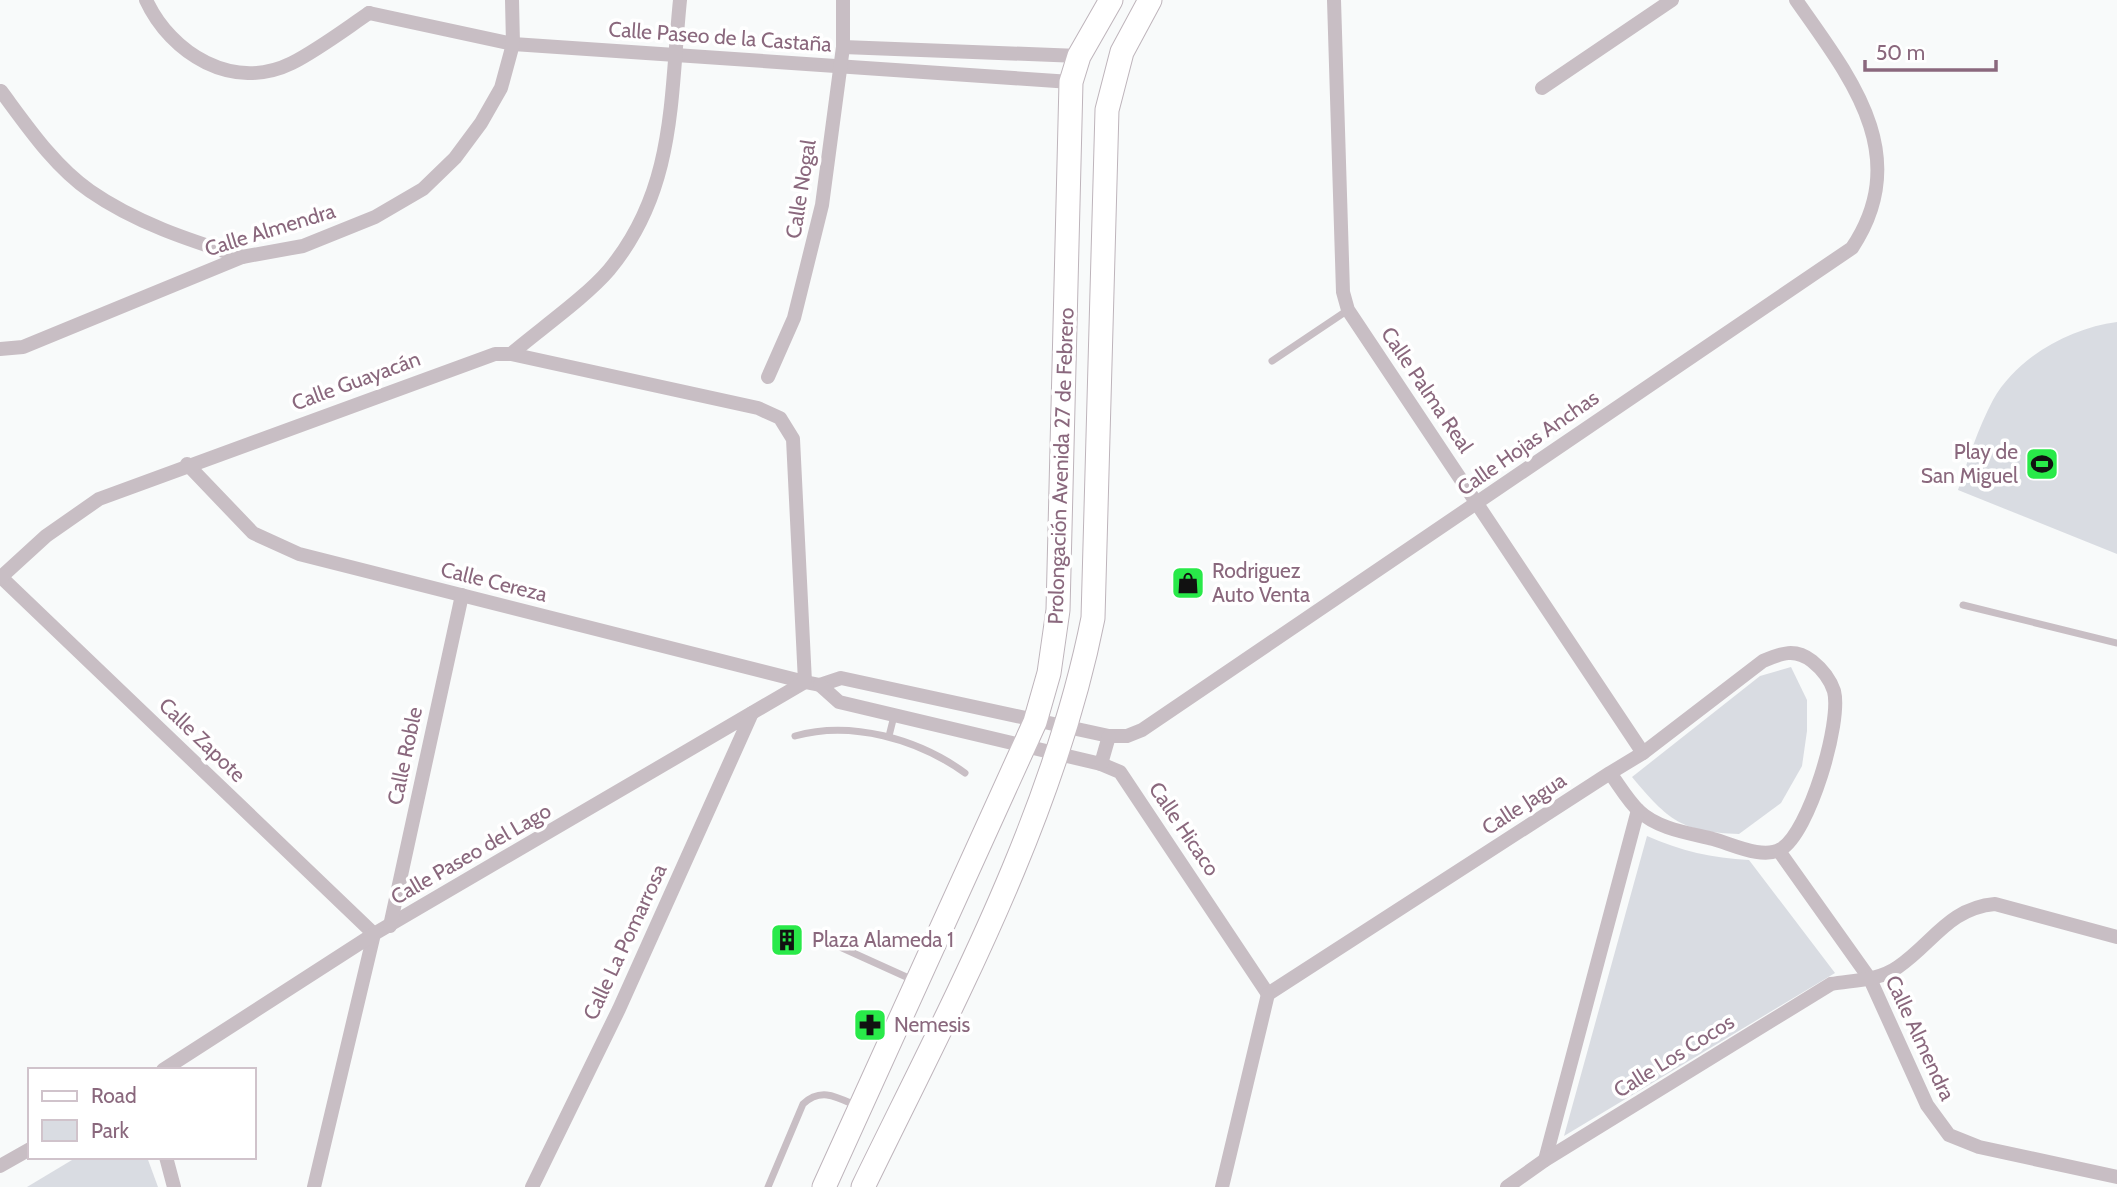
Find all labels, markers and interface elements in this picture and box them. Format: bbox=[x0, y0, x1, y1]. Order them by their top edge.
street label: Calle Paseo de la Castaña bbox=[608, 16, 832, 57]
scale bar bbox=[1865, 28, 1996, 72]
text: 50 m bbox=[1876, 40, 1925, 65]
street label: Calle Nogal bbox=[780, 138, 821, 240]
street label: Calle Almendra bbox=[202, 198, 338, 261]
street label: Prolongación Avenida 27 de Febrero bbox=[1042, 307, 1079, 625]
street label: Calle Palma Real bbox=[1376, 322, 1479, 457]
street label: Calle Guayacán bbox=[288, 346, 423, 415]
street label: Calle Hojas Anchas bbox=[1452, 384, 1604, 501]
place label: Play de San Miguel bbox=[1921, 439, 2018, 488]
sports icon: Play de San Miguel bbox=[2023, 445, 2061, 483]
street label: Calle Cereza bbox=[438, 556, 550, 607]
place label: Rodriguez Auto Venta bbox=[1212, 558, 1310, 607]
shop icon: Rodriguez Auto Venta bbox=[1169, 564, 1207, 602]
street label: Calle Zapote bbox=[154, 692, 251, 787]
street label: Calle Roble bbox=[382, 704, 427, 807]
street label: Calle Jagua bbox=[1477, 767, 1570, 840]
street label: Calle Hicaco bbox=[1144, 777, 1225, 880]
street label: Calle Paseo del Lago bbox=[386, 798, 555, 910]
street label: Calle La Pomarrosa bbox=[578, 860, 672, 1024]
building icon: Plaza Alameda 1 bbox=[768, 921, 806, 959]
place label: Plaza Alameda 1 bbox=[812, 927, 954, 952]
street label: Calle Almendra bbox=[1881, 971, 1960, 1104]
pharmacy icon: Nemesis bbox=[851, 1006, 889, 1044]
street label: Calle Los Cocos bbox=[1609, 1008, 1739, 1103]
place label: Nemesis bbox=[894, 1012, 971, 1037]
legend bbox=[28, 1068, 256, 1159]
text: Road bbox=[91, 1083, 137, 1108]
text: Park bbox=[91, 1118, 129, 1143]

